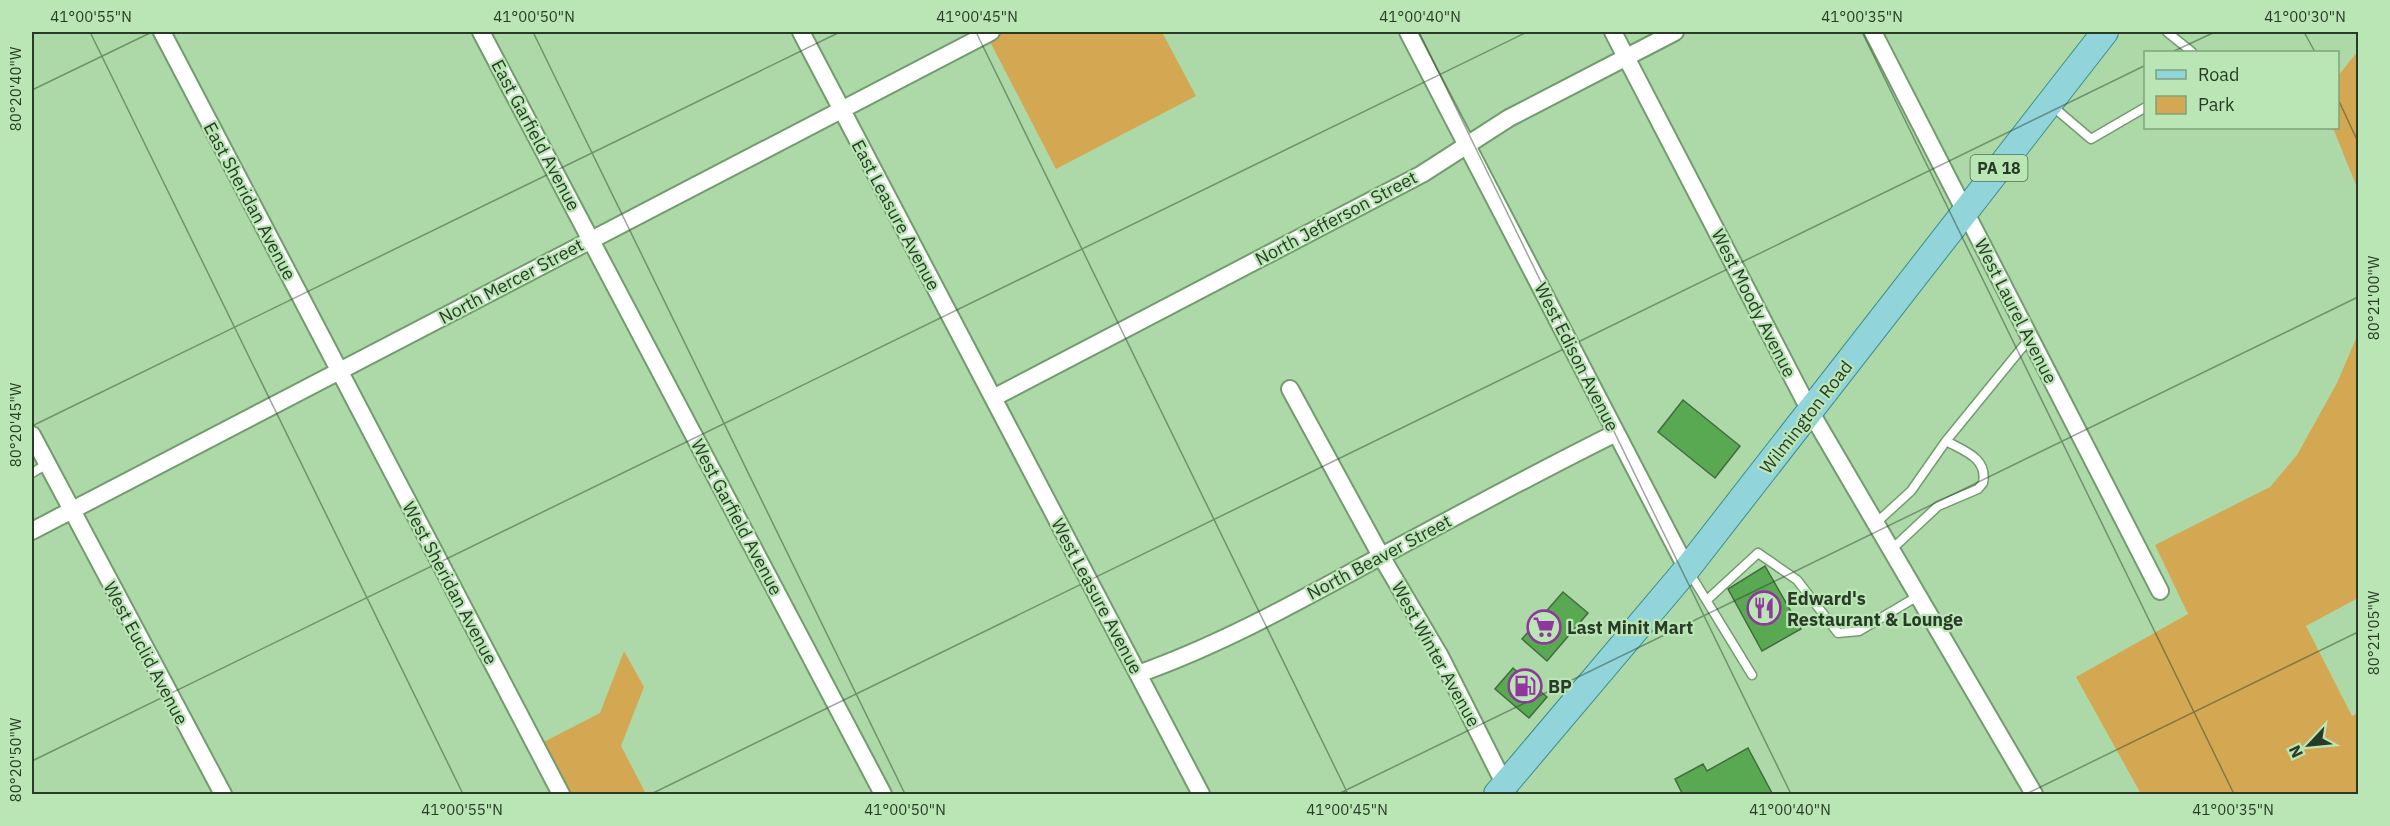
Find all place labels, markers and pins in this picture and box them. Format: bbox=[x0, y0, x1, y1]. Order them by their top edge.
place label: Edward's Restaurant & Lounge bbox=[1787, 587, 1963, 631]
restaurant icon: Edward's Restaurant & Lounge bbox=[1746, 590, 1782, 626]
supermarket icon: Last Minit Mart bbox=[1526, 609, 1562, 645]
place label: Last Minit Mart bbox=[1567, 616, 1693, 639]
fuel station icon: BP bbox=[1507, 668, 1543, 704]
place label: BP bbox=[1548, 675, 1572, 698]

